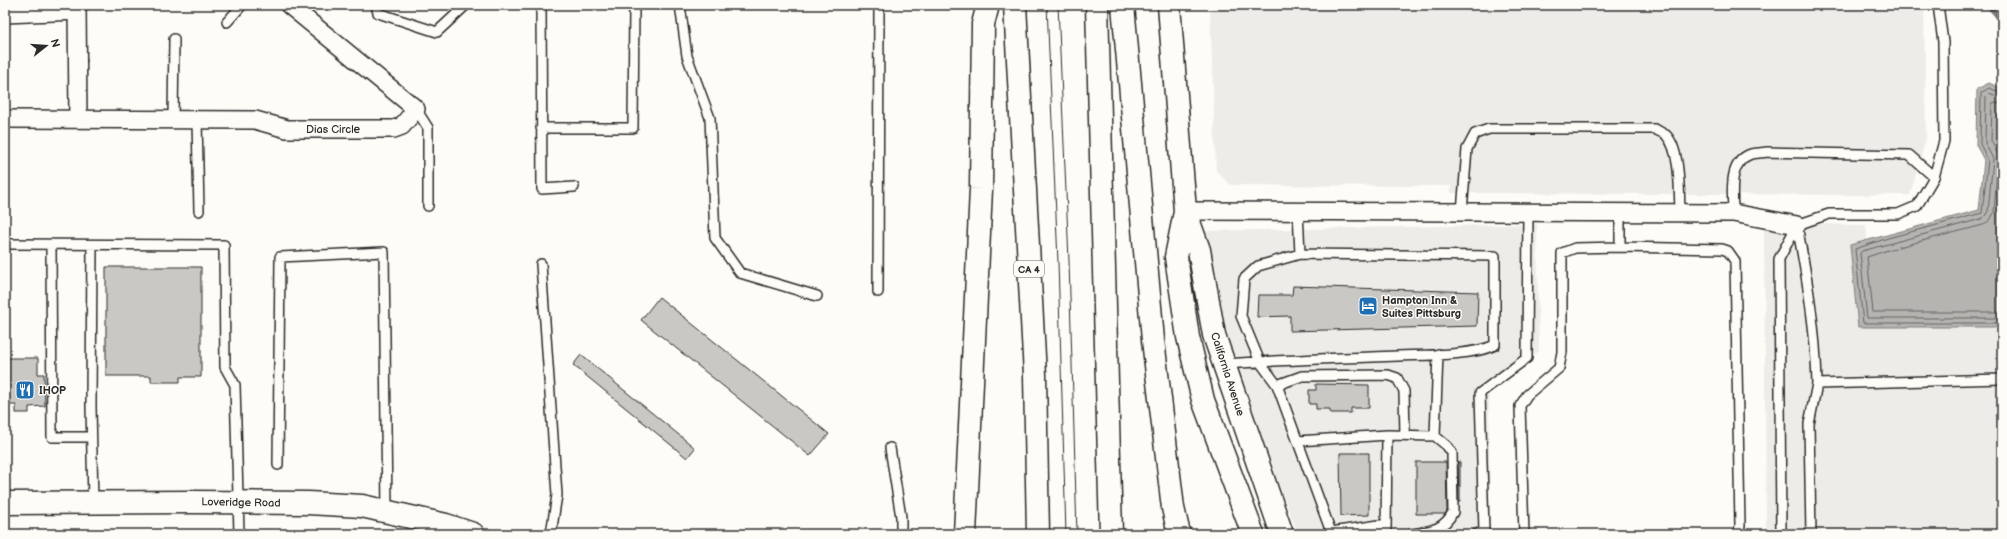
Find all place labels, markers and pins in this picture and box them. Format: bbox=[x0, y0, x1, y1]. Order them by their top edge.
place label: Hampton Inn & Suites Pittsburg bbox=[1382, 294, 1461, 320]
hotel icon: Hampton Inn & Suites Pittsburg bbox=[1357, 295, 1379, 317]
restaurant icon: IHOP bbox=[14, 379, 36, 401]
place label: IHOP bbox=[39, 384, 66, 397]

